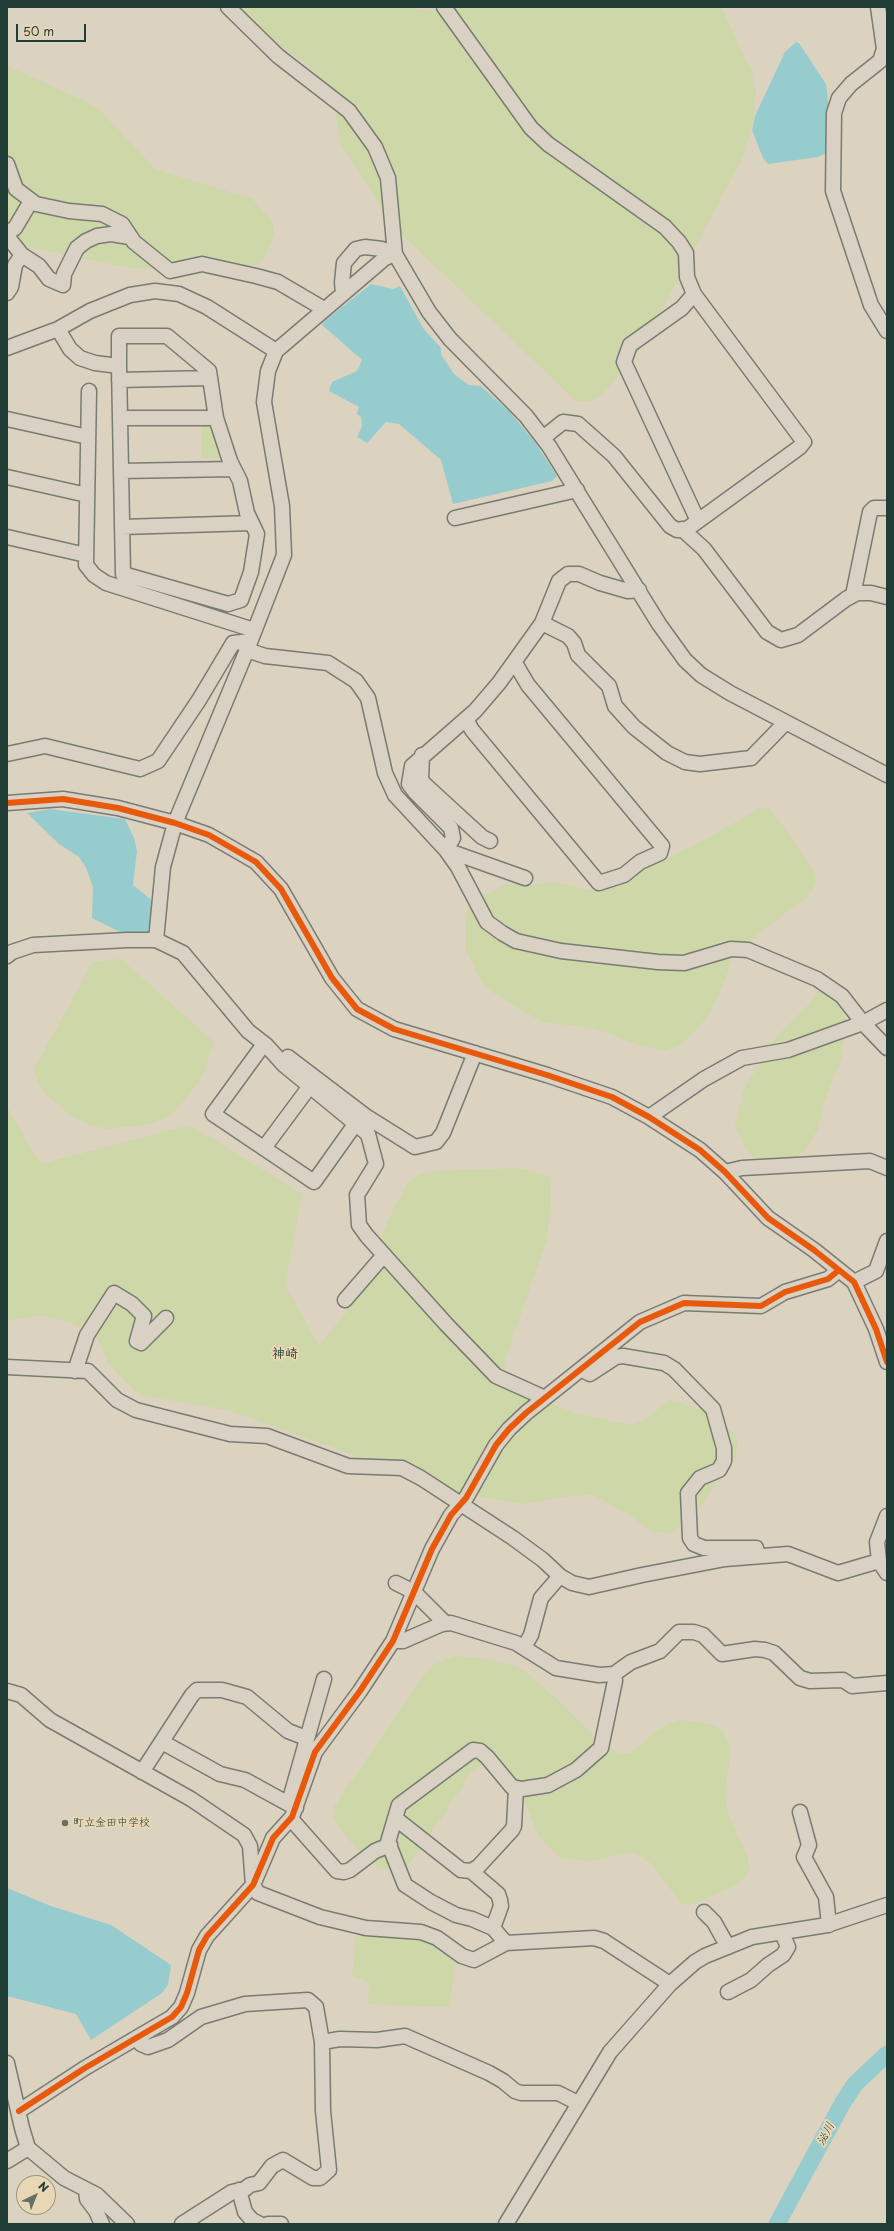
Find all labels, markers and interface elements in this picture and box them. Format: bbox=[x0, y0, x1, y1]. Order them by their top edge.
scale bar bbox=[18, 16, 88, 42]
text: 50 m bbox=[23, 22, 54, 40]
district label: 神崎 bbox=[272, 1346, 298, 1362]
place label: 町立金田中学校 bbox=[73, 1816, 150, 1830]
marker: 町立金田中学校 bbox=[60, 1818, 70, 1828]
water label: 泌川 bbox=[814, 2120, 838, 2148]
north arrow bbox=[16, 2175, 56, 2215]
text: N bbox=[35, 2177, 53, 2196]

